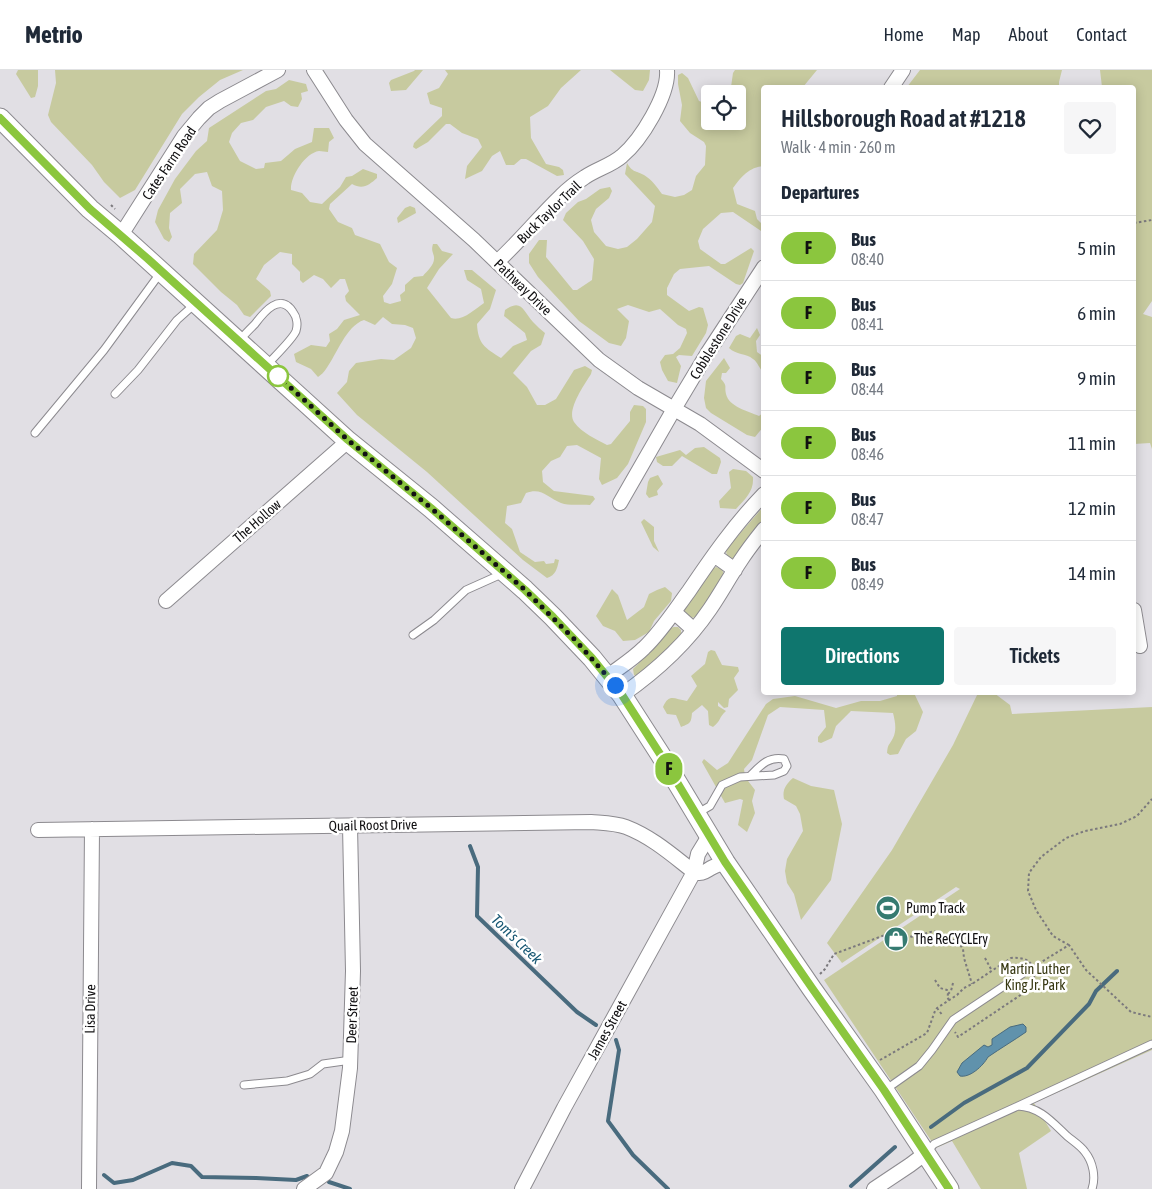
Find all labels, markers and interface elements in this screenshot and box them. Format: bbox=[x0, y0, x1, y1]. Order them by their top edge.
text: Metrio bbox=[25, 21, 83, 48]
text: Home bbox=[884, 24, 924, 45]
text: Map bbox=[952, 24, 981, 45]
text: About bbox=[1009, 24, 1048, 45]
text: Contact bbox=[1076, 24, 1127, 45]
map controls bbox=[701, 85, 746, 130]
button: locate bbox=[701, 85, 746, 130]
button: heart bbox=[1064, 102, 1116, 154]
text: Hillsborough Road at #1218 bbox=[781, 105, 1026, 132]
street label: Cates Farm Road bbox=[139, 123, 199, 203]
text: Walk · 4 min · 260 m bbox=[781, 138, 895, 156]
street label: Buck Taylor Trail bbox=[514, 177, 585, 247]
text: Departures bbox=[781, 181, 859, 203]
text: Bus bbox=[851, 228, 876, 250]
text: F bbox=[805, 237, 812, 258]
text: 5 min bbox=[1077, 237, 1116, 259]
text: 08:40 bbox=[851, 250, 884, 268]
street label: Pathway Drive bbox=[491, 256, 555, 318]
text: Bus bbox=[851, 293, 876, 315]
street label: Cobblestone Drive bbox=[686, 294, 750, 382]
text: F bbox=[805, 302, 812, 323]
text: 6 min bbox=[1077, 302, 1116, 324]
text: 08:41 bbox=[851, 315, 884, 333]
text: Bus bbox=[851, 358, 876, 380]
unlabelled marker bbox=[267, 365, 289, 387]
text: F bbox=[805, 367, 812, 388]
text: 9 min bbox=[1077, 367, 1116, 389]
text: 08:44 bbox=[851, 380, 884, 398]
text: Bus bbox=[851, 423, 876, 445]
text: F bbox=[805, 432, 812, 453]
text: 11 min bbox=[1068, 432, 1116, 454]
text: 08:46 bbox=[851, 445, 884, 463]
text: Bus bbox=[851, 488, 876, 510]
street label: The Hollow bbox=[230, 496, 285, 546]
text: F bbox=[805, 497, 812, 518]
text: 12 min bbox=[1068, 497, 1116, 519]
text: 08:47 bbox=[851, 510, 884, 528]
text: Bus bbox=[851, 553, 876, 575]
text: F bbox=[805, 562, 812, 583]
text: 14 min bbox=[1068, 562, 1116, 584]
text: 08:49 bbox=[851, 575, 884, 593]
button: Directions bbox=[781, 627, 944, 685]
button: Tickets bbox=[954, 627, 1116, 685]
your location bbox=[603, 673, 628, 698]
line badge: F bbox=[653, 753, 685, 785]
text: F bbox=[665, 758, 673, 779]
street label: Quail Roost Drive bbox=[329, 816, 417, 834]
sports icon: Pump Track bbox=[875, 895, 901, 921]
place label: Pump Track bbox=[906, 900, 965, 916]
water label: Tom's Creek bbox=[488, 911, 546, 968]
shop icon: The ReCYCLEry bbox=[883, 926, 909, 952]
place label: The ReCYCLEry bbox=[914, 931, 988, 947]
park label: Martin Luther King Jr. Park bbox=[1000, 961, 1071, 993]
street label: Lisa Drive bbox=[82, 984, 98, 1034]
street label: Deer Street bbox=[343, 986, 361, 1044]
street label: James Street bbox=[584, 998, 630, 1062]

